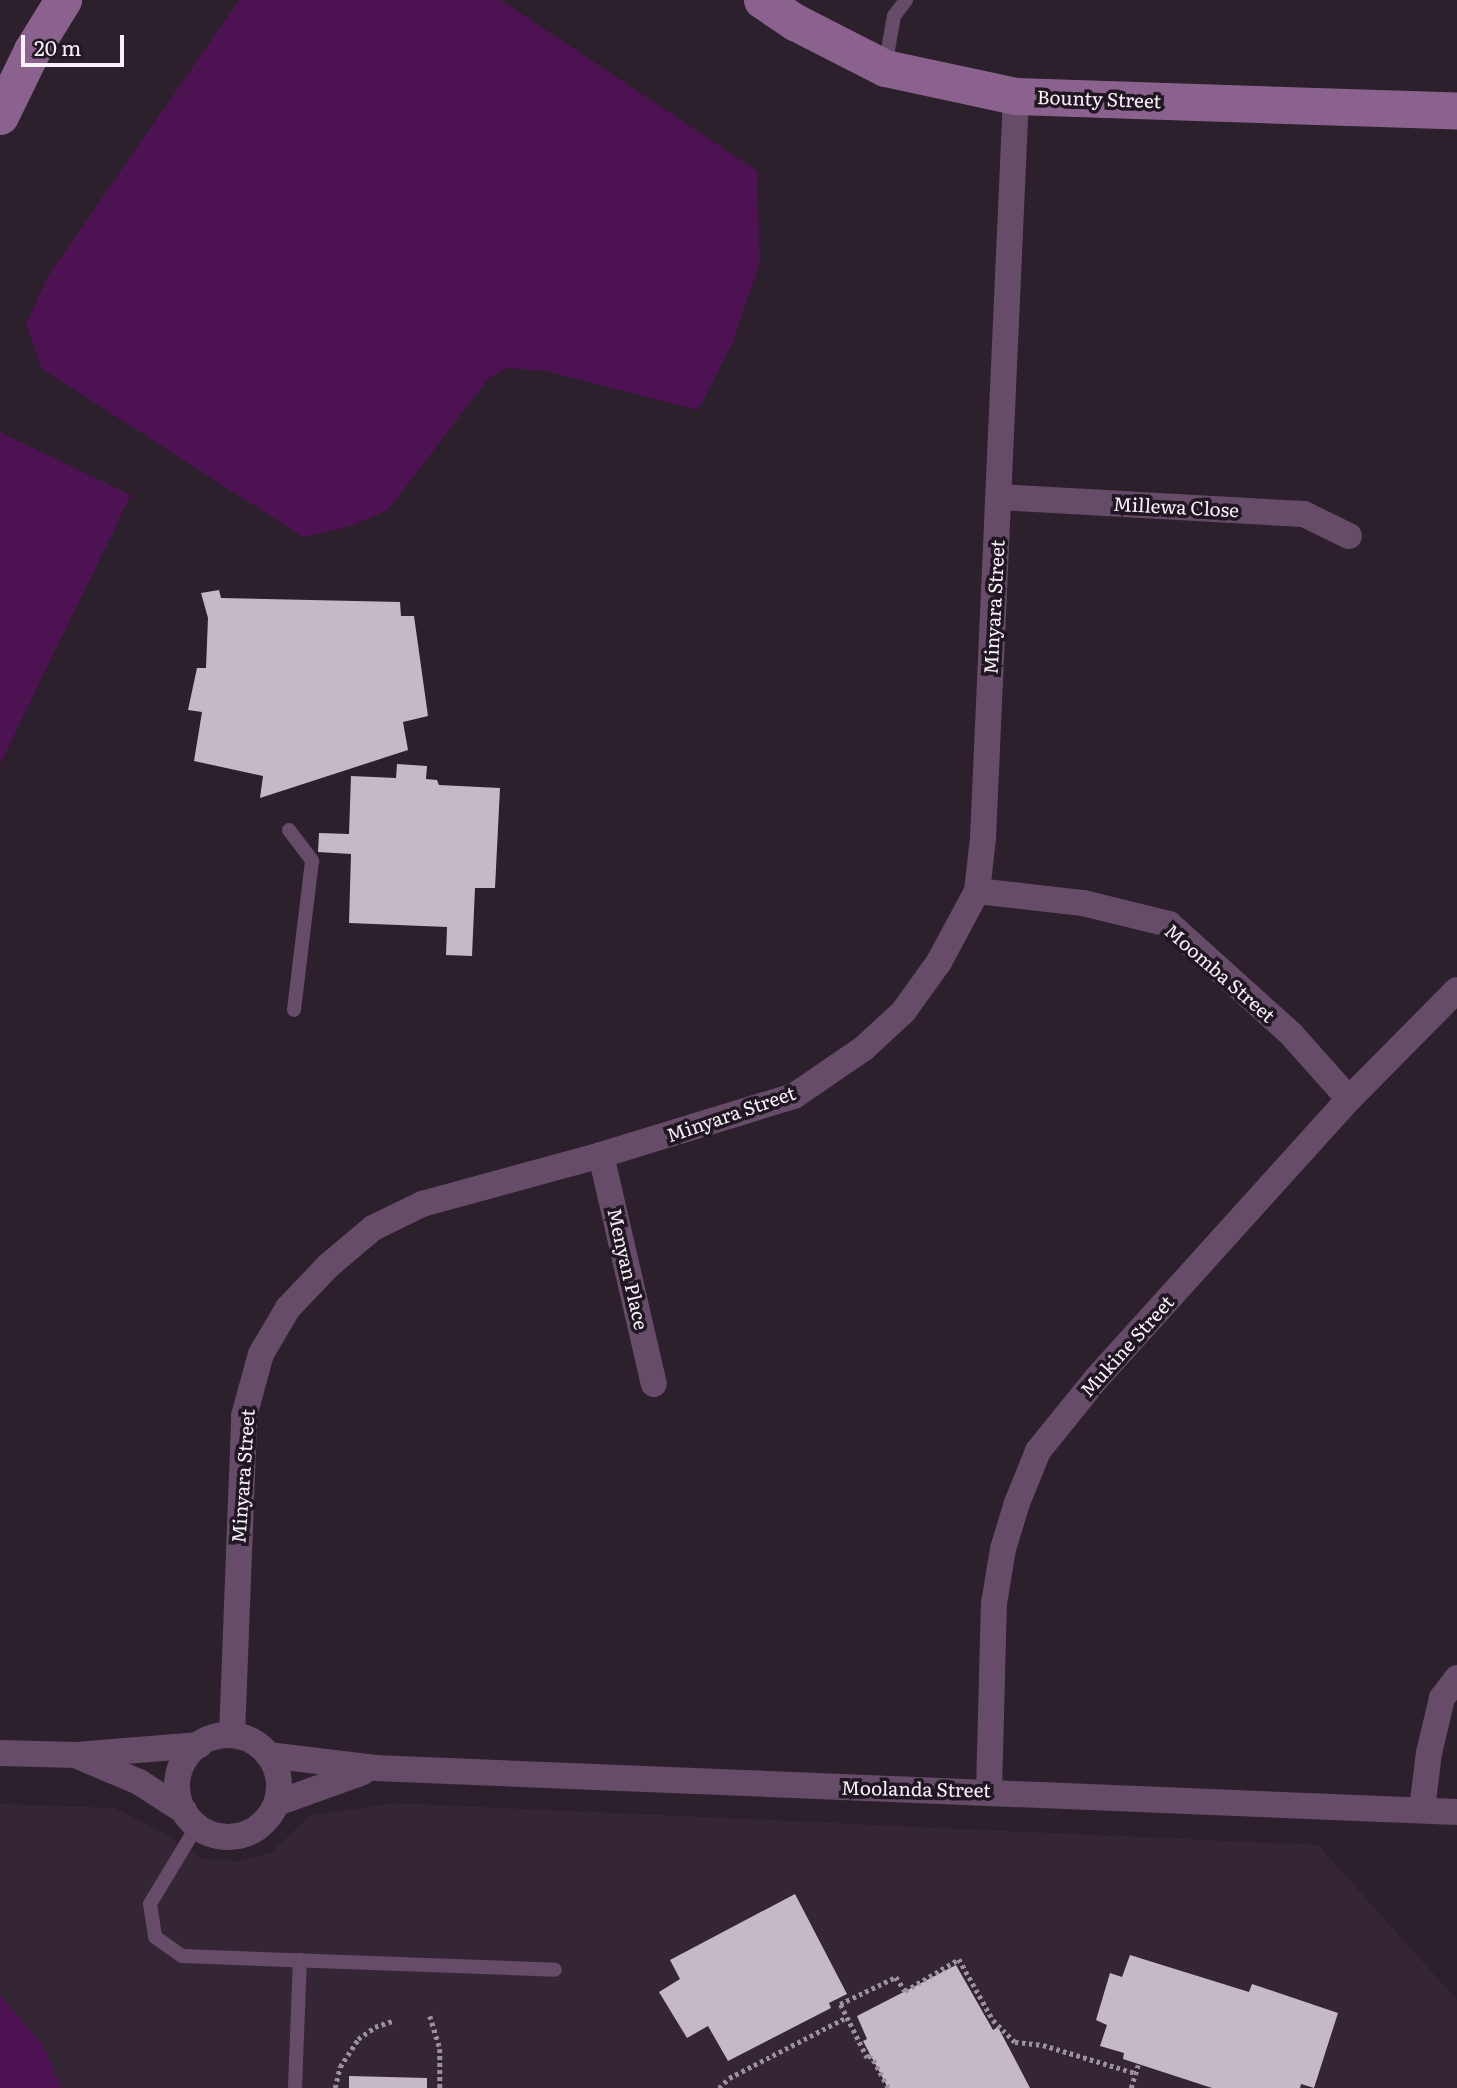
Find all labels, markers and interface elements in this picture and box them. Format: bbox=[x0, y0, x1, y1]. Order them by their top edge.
scale bar bbox=[24, 21, 128, 65]
text: 20 m bbox=[34, 31, 81, 62]
street label: Bounty Street bbox=[1036, 85, 1162, 113]
street label: Millewa Close bbox=[1112, 492, 1240, 522]
street label: Minyara Street bbox=[979, 539, 1009, 675]
street label: Moomba Street bbox=[1160, 919, 1280, 1027]
street label: Minyara Street bbox=[664, 1081, 798, 1147]
street label: Menyan Place bbox=[603, 1206, 653, 1332]
street label: Mukine Street bbox=[1076, 1291, 1178, 1401]
street label: Minyara Street bbox=[227, 1408, 259, 1544]
street label: Moolanda Street bbox=[841, 1776, 991, 1802]

